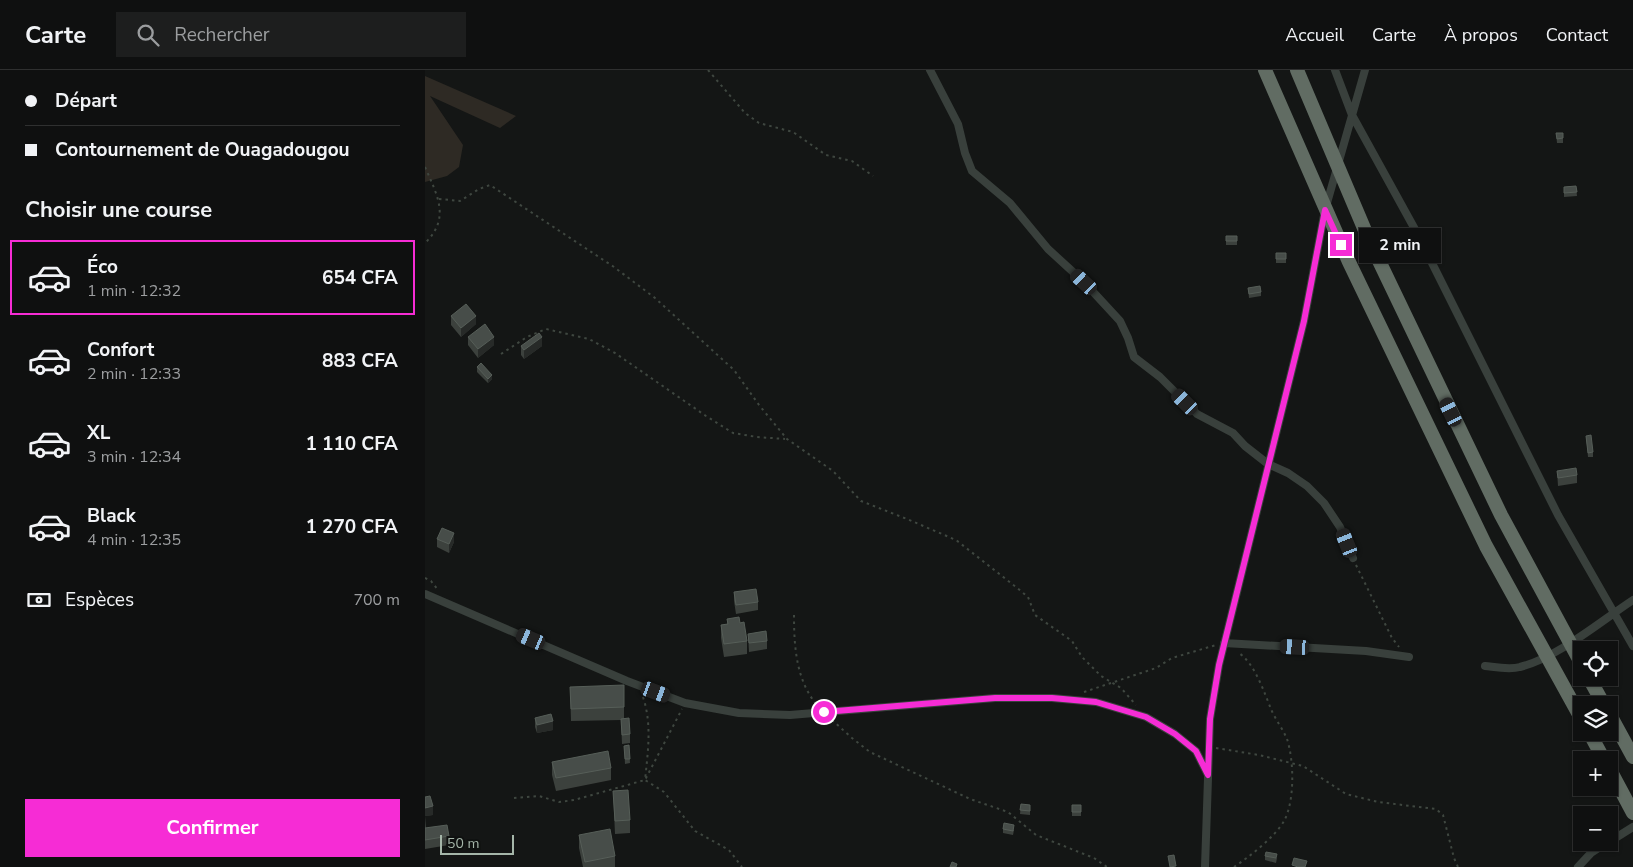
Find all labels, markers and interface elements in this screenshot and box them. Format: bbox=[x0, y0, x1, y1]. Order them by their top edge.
search box bbox=[116, 12, 466, 57]
text: Carte bbox=[25, 19, 86, 51]
icon: search bbox=[134, 21, 162, 49]
text: Rechercher bbox=[174, 22, 270, 48]
text: Accueil bbox=[1285, 23, 1344, 47]
text: Carte bbox=[1372, 23, 1416, 47]
text: À propos bbox=[1444, 23, 1518, 47]
text: Contact bbox=[1546, 23, 1608, 47]
text: Départ bbox=[55, 88, 117, 114]
text: Contournement de Ouagadougou bbox=[55, 137, 350, 163]
text: Choisir une course bbox=[25, 195, 212, 225]
callout: 2 min bbox=[1359, 228, 1441, 262]
route end bbox=[1330, 234, 1352, 256]
text: 2 min bbox=[1379, 234, 1421, 256]
text: Éco bbox=[87, 254, 118, 280]
icon: car bbox=[27, 255, 72, 300]
text: 654 CFA bbox=[322, 265, 398, 291]
car bbox=[1067, 266, 1100, 298]
text: 1 min · 12:32 bbox=[87, 280, 181, 302]
text: Confort bbox=[87, 337, 154, 363]
icon: car bbox=[27, 338, 72, 383]
text: 883 CFA bbox=[322, 348, 398, 374]
text: 2 min · 12:33 bbox=[87, 363, 181, 385]
car bbox=[1169, 386, 1200, 418]
car bbox=[1437, 395, 1464, 429]
text: XL bbox=[87, 420, 110, 446]
icon: car bbox=[27, 421, 72, 466]
text: 1 110 CFA bbox=[305, 431, 398, 457]
text: 3 min · 12:34 bbox=[87, 446, 181, 468]
text: Black bbox=[87, 503, 136, 529]
icon: car bbox=[27, 504, 72, 549]
text: 1 270 CFA bbox=[305, 514, 398, 540]
car bbox=[1334, 526, 1359, 560]
text: 4 min · 12:35 bbox=[87, 529, 181, 551]
icon: cash bbox=[25, 586, 53, 614]
text: Espèces bbox=[65, 587, 134, 613]
text: 700 m bbox=[353, 589, 400, 611]
car bbox=[514, 626, 547, 652]
car bbox=[1279, 639, 1310, 655]
map controls bbox=[1573, 641, 1618, 851]
button: locate bbox=[1573, 641, 1618, 686]
car bbox=[639, 680, 672, 704]
button: layers bbox=[1573, 696, 1618, 741]
route start bbox=[813, 701, 835, 723]
button: + bbox=[1573, 751, 1618, 796]
button: Confirmer bbox=[25, 799, 400, 857]
button: − bbox=[1573, 806, 1618, 851]
scale bar bbox=[440, 832, 514, 855]
text: 50 m bbox=[447, 834, 479, 853]

